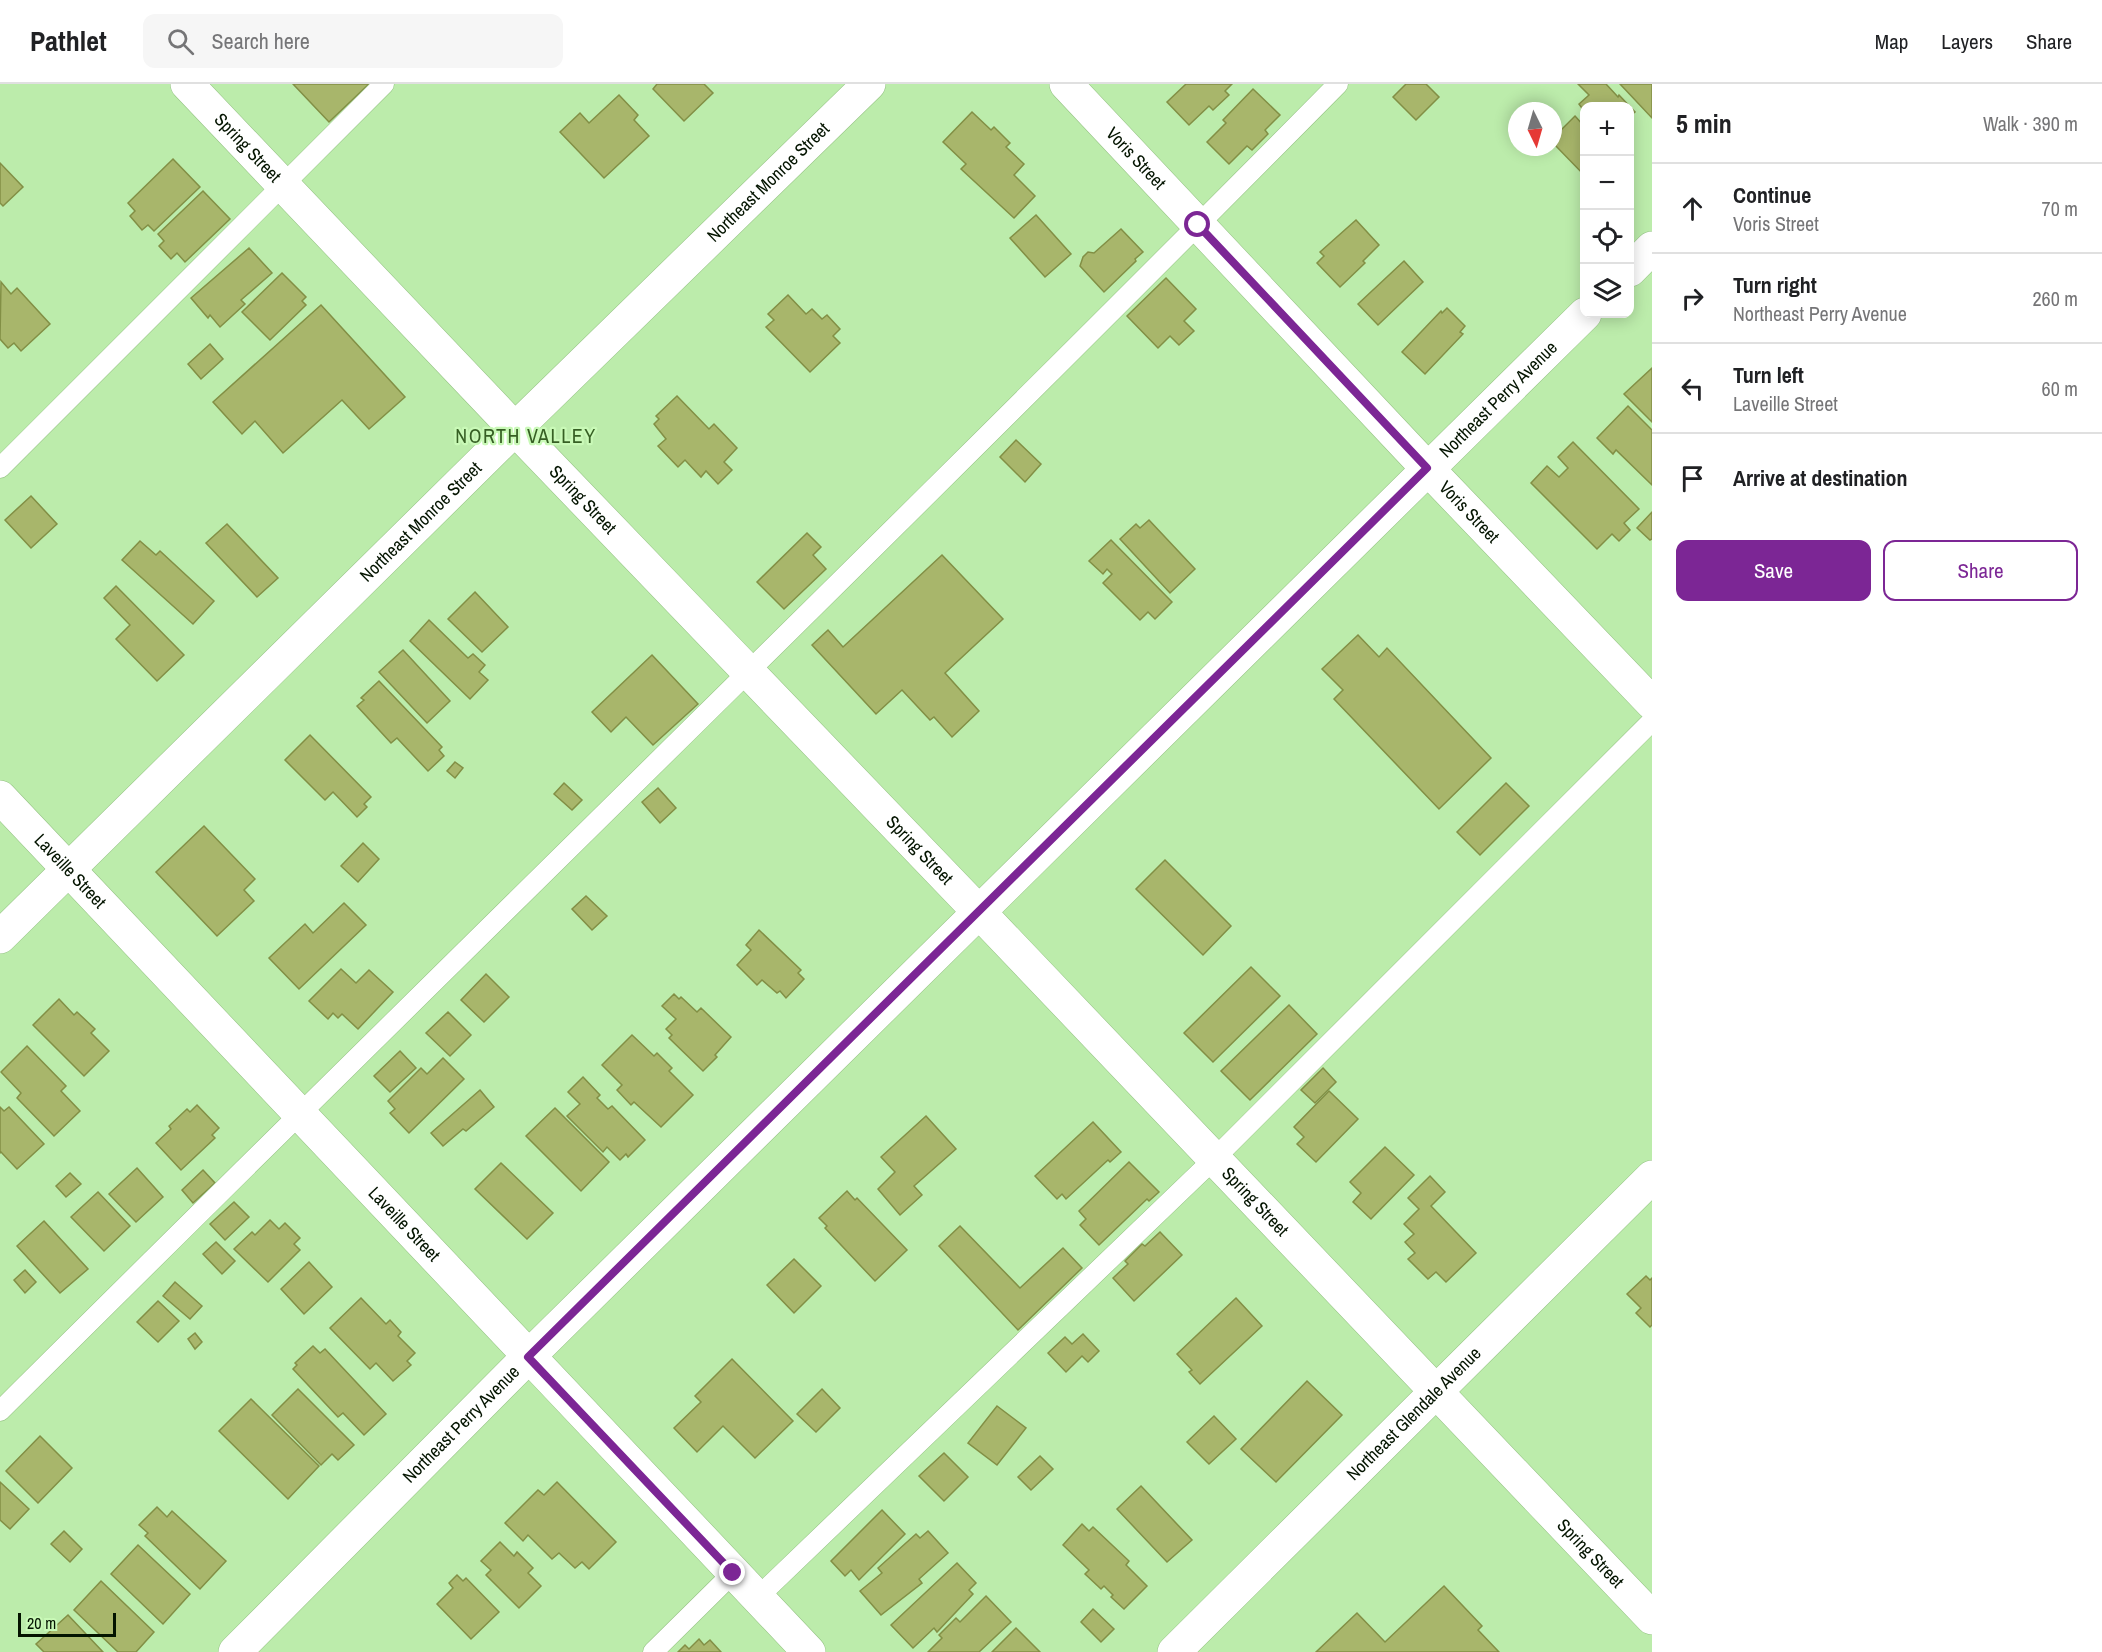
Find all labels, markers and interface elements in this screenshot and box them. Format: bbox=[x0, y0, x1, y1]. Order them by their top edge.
search box bbox=[143, 14, 563, 68]
text: Pathlet bbox=[30, 22, 107, 60]
icon: search bbox=[164, 25, 197, 58]
text: Search here bbox=[212, 26, 310, 56]
text: Map bbox=[1875, 27, 1908, 56]
text: Layers bbox=[1941, 27, 1993, 56]
text: Share bbox=[2026, 27, 2072, 56]
north arrow bbox=[1508, 102, 1562, 156]
map controls bbox=[1580, 102, 1634, 318]
button: + bbox=[1580, 102, 1634, 156]
text: 5 min bbox=[1676, 106, 1732, 141]
street label: Spring Street bbox=[209, 107, 287, 188]
text: Walk · 390 m bbox=[1983, 110, 2078, 137]
street label: Northeast Monroe Street bbox=[701, 116, 835, 247]
street label: Voris Street bbox=[1101, 121, 1172, 195]
button: − bbox=[1580, 156, 1634, 210]
text: Continue bbox=[1733, 180, 1811, 210]
icon: ahead bbox=[1676, 192, 1709, 225]
text: 70 m bbox=[2042, 195, 2078, 222]
button: locate bbox=[1580, 210, 1634, 264]
text: Voris Street bbox=[1733, 210, 1819, 237]
route start bbox=[1184, 211, 1210, 237]
button: layers bbox=[1580, 264, 1634, 318]
text: Turn right bbox=[1733, 270, 1817, 300]
icon: right bbox=[1676, 282, 1709, 315]
text: 260 m bbox=[2032, 285, 2078, 312]
text: Northeast Perry Avenue bbox=[1733, 300, 1907, 327]
street label: Northeast Perry Avenue bbox=[1433, 335, 1563, 463]
text: Turn left bbox=[1733, 360, 1804, 390]
icon: left bbox=[1676, 372, 1709, 405]
text: 60 m bbox=[2042, 375, 2078, 402]
text: Laveille Street bbox=[1733, 390, 1838, 417]
district label: NORTH VALLEY bbox=[455, 422, 597, 449]
street label: Northeast Monroe Street bbox=[354, 456, 487, 587]
street label: Spring Street bbox=[544, 459, 622, 539]
icon: arrive bbox=[1676, 462, 1709, 495]
text: Arrive at destination bbox=[1733, 463, 1907, 493]
street label: Voris Street bbox=[1434, 475, 1505, 548]
button: Save bbox=[1676, 540, 1871, 601]
button: Share bbox=[1883, 540, 2078, 601]
street label: Spring Street bbox=[881, 810, 959, 890]
street label: Laveille Street bbox=[29, 828, 112, 914]
street label: Spring Street bbox=[1216, 1161, 1295, 1241]
street label: Laveille Street bbox=[363, 1181, 446, 1267]
street label: Northeast Glendale Avenue bbox=[1341, 1341, 1486, 1486]
street label: Northeast Perry Avenue bbox=[397, 1360, 525, 1488]
street label: Spring Street bbox=[1552, 1513, 1630, 1593]
route end bbox=[719, 1559, 745, 1585]
scale bar bbox=[18, 1610, 116, 1638]
text: 20 m bbox=[27, 1612, 56, 1634]

